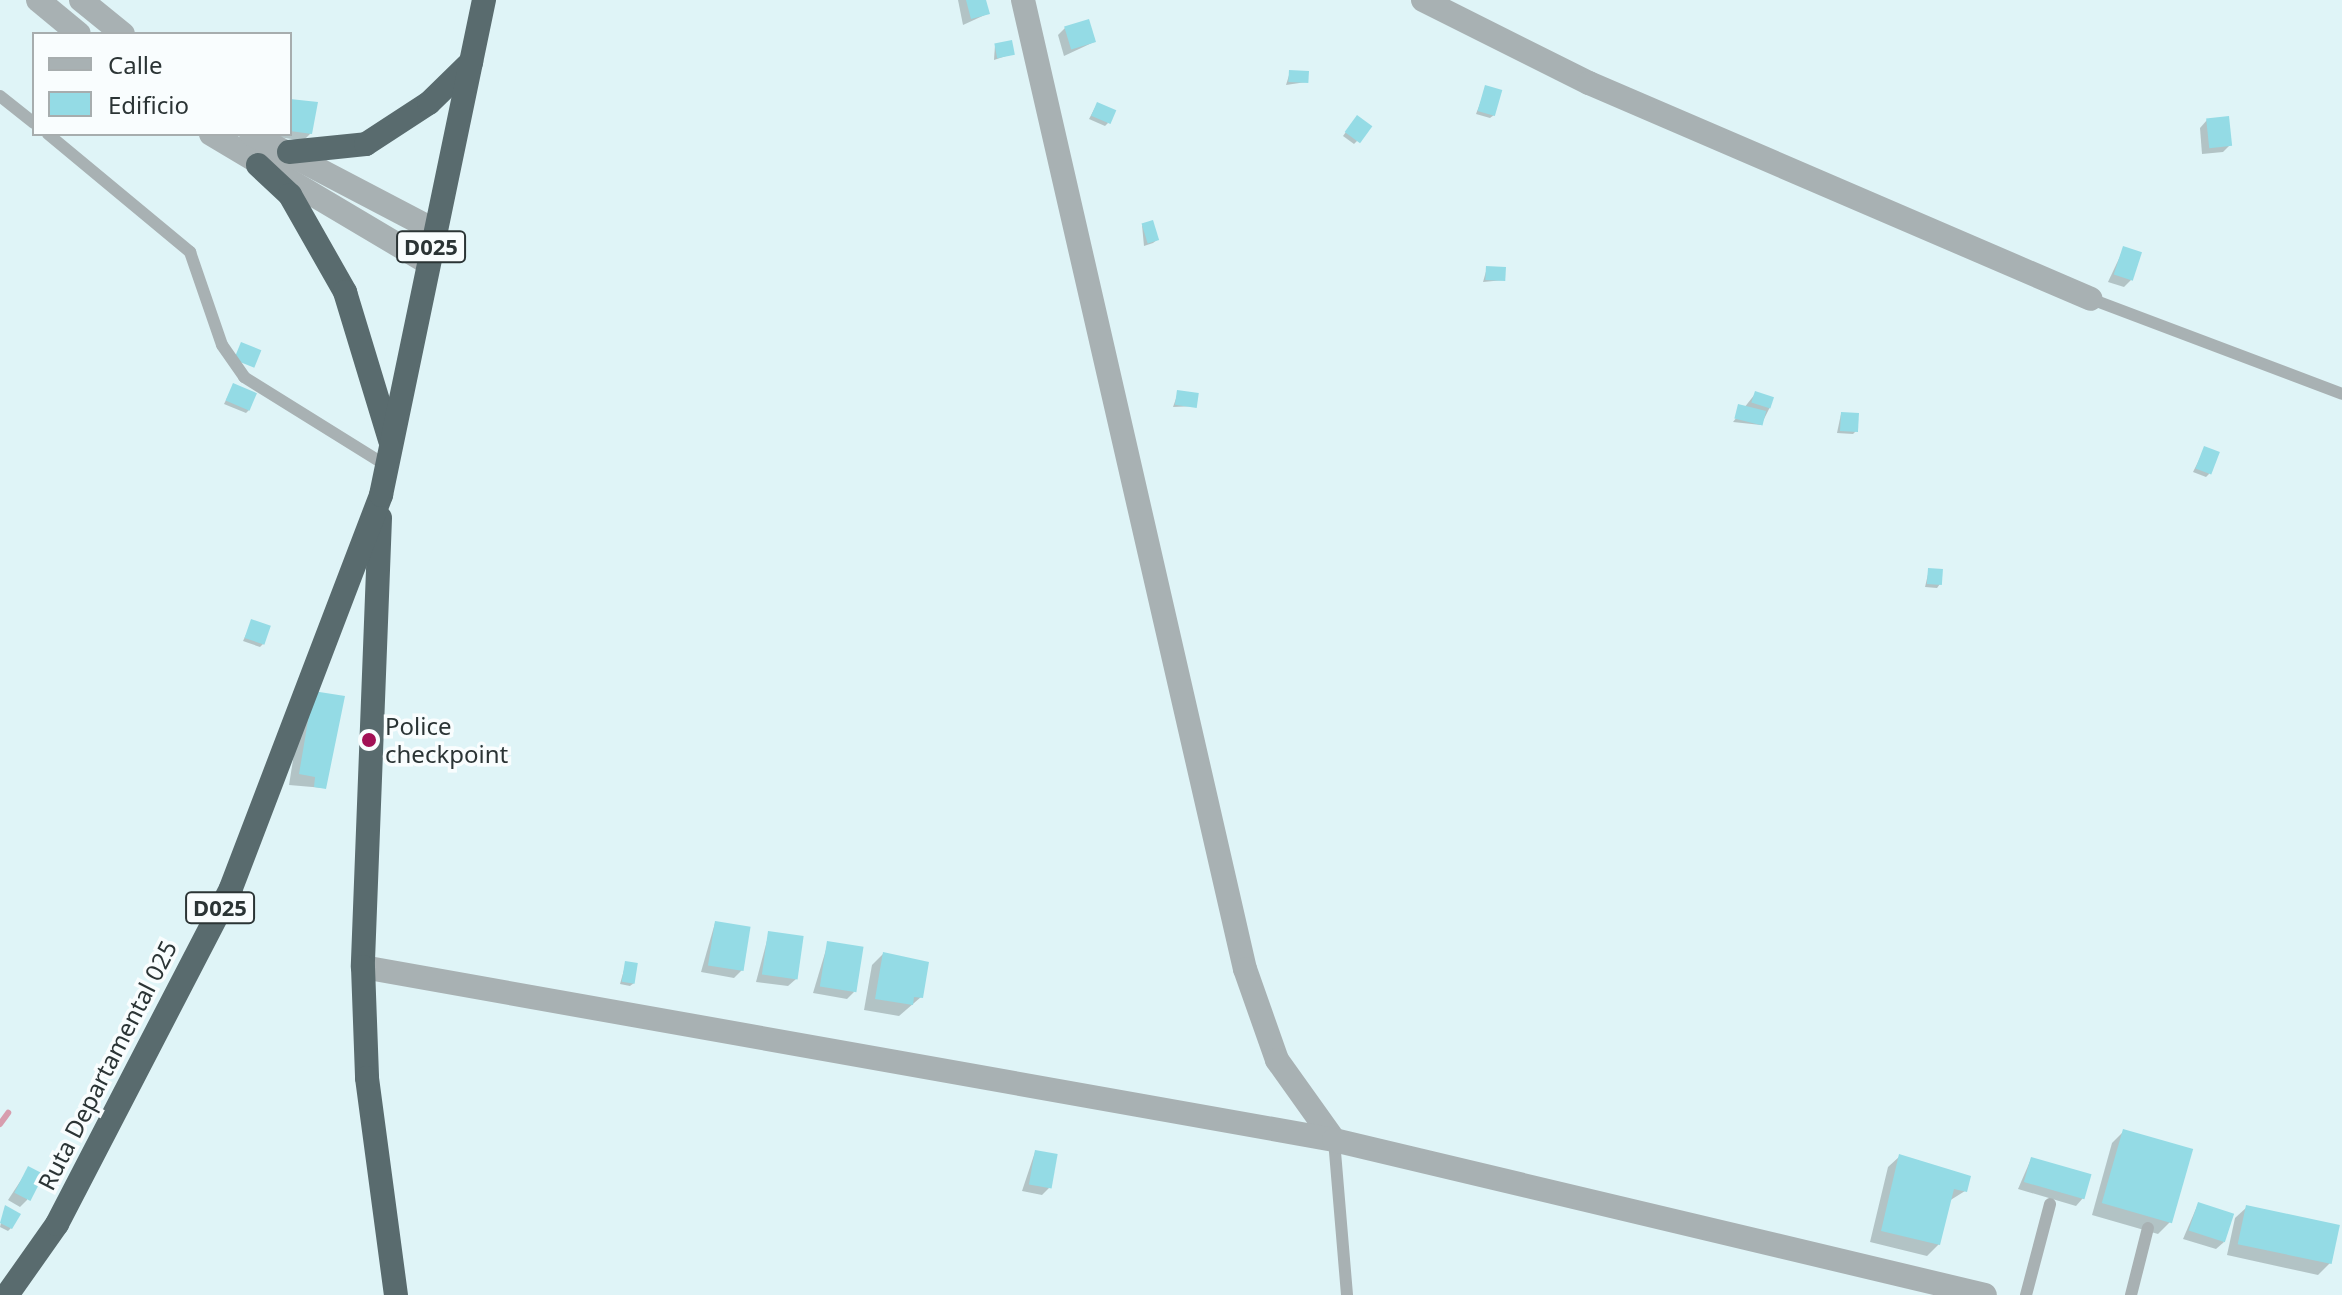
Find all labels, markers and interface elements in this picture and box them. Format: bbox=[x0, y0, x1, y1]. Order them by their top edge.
legend bbox=[32, 32, 292, 136]
text: Calle bbox=[108, 48, 163, 81]
text: Edificio bbox=[108, 88, 189, 121]
road number: D025 bbox=[395, 229, 467, 265]
place label: Police checkpoint bbox=[385, 712, 508, 768]
marker: Police checkpoint bbox=[360, 731, 378, 749]
road number: D025 bbox=[184, 890, 256, 926]
street label: Ruta Departamental 025 bbox=[32, 936, 182, 1194]

